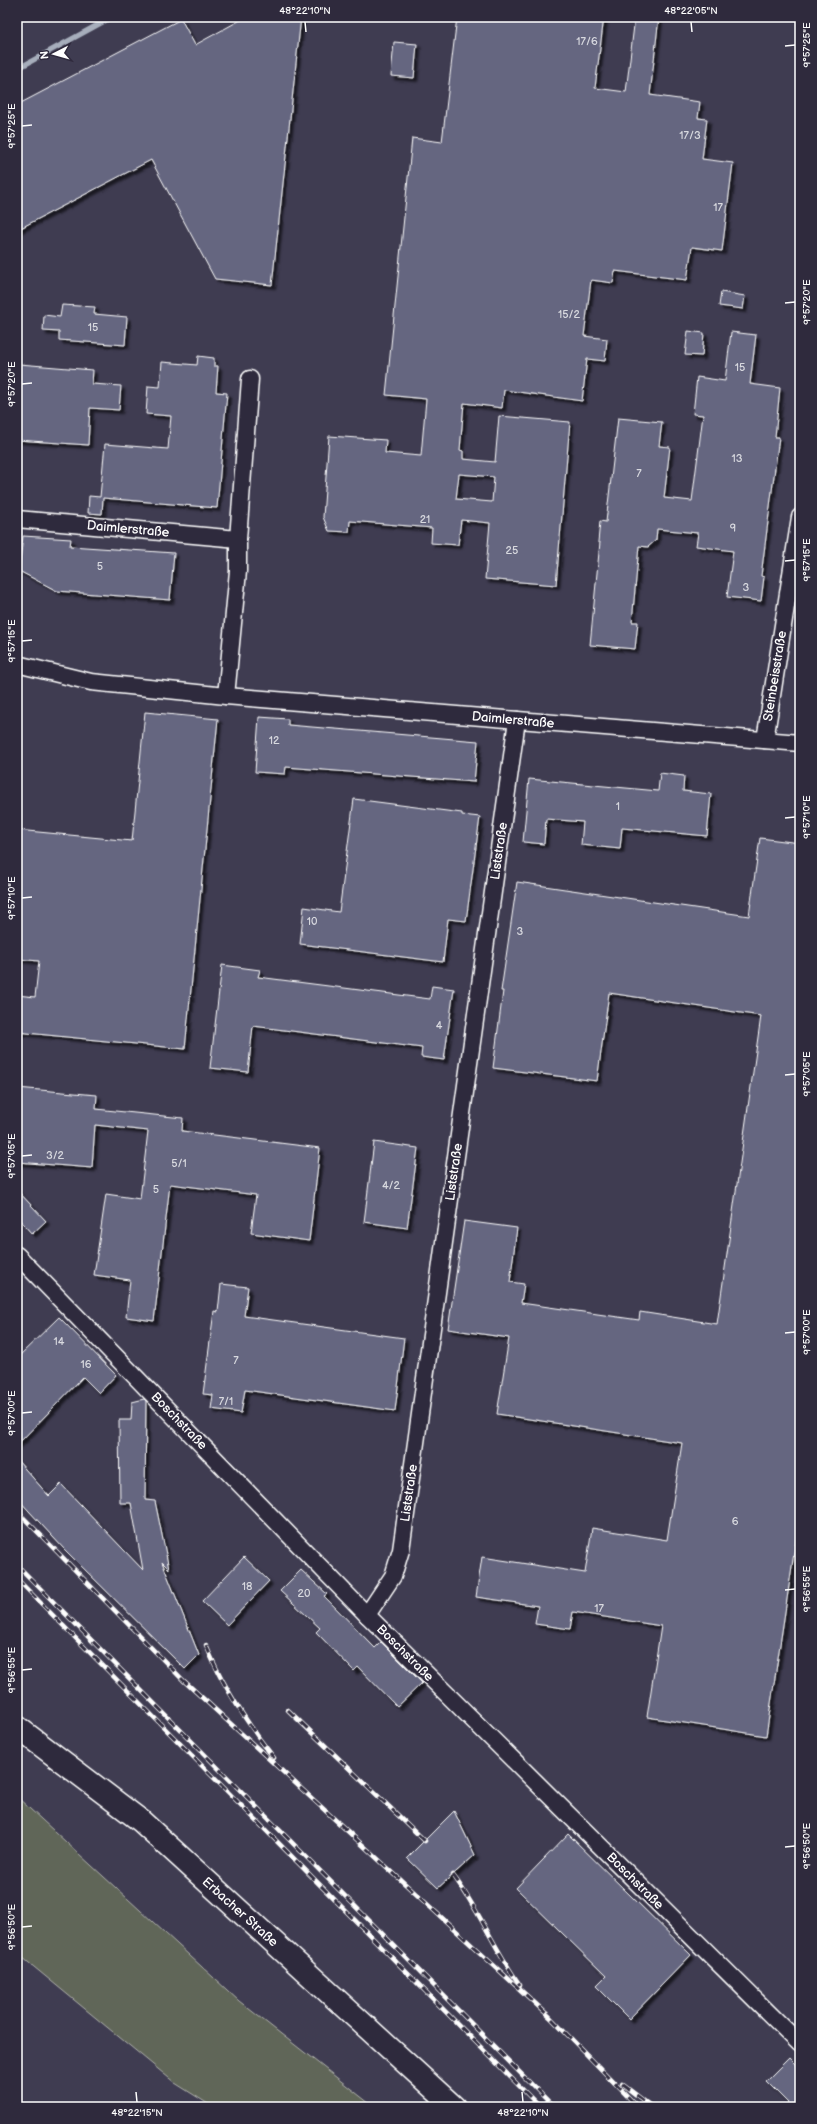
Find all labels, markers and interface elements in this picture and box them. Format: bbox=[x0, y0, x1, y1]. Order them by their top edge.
text: 48°22'10"N bbox=[279, 5, 331, 17]
text: 48°22'05"N bbox=[664, 5, 718, 17]
text: 9°57'25"E bbox=[801, 22, 813, 68]
north arrow bbox=[34, 34, 74, 74]
house number: 17/6 bbox=[576, 35, 598, 48]
text: N bbox=[38, 50, 51, 60]
text: 9°57'25"E bbox=[6, 103, 18, 149]
house number: 17/3 bbox=[679, 129, 701, 142]
house number: 17 bbox=[713, 201, 723, 214]
text: 9°57'20"E bbox=[801, 279, 813, 325]
house number: 15/2 bbox=[558, 308, 581, 321]
house number: 15 bbox=[88, 321, 98, 334]
text: 9°57'20"E bbox=[6, 361, 18, 407]
house number: 15 bbox=[735, 361, 745, 374]
house number: 13 bbox=[731, 452, 743, 465]
house number: 7 bbox=[636, 467, 642, 480]
house number: 21 bbox=[420, 513, 430, 526]
street label: Daimlerstraße bbox=[86, 517, 170, 541]
house number: 9 bbox=[730, 522, 736, 535]
text: 9°57'15"E bbox=[801, 538, 813, 582]
house number: 25 bbox=[506, 544, 518, 557]
house number: 5 bbox=[97, 560, 103, 573]
house number: 3 bbox=[743, 581, 750, 594]
text: 9°57'15"E bbox=[6, 619, 18, 663]
street label: Steinbeisstraße bbox=[760, 629, 790, 722]
street label: Daimlerstraße bbox=[471, 708, 555, 732]
house number: 12 bbox=[269, 734, 280, 747]
text: 9°57'10"E bbox=[801, 795, 813, 839]
house number: 1 bbox=[616, 800, 620, 813]
street label: Liststraße bbox=[487, 821, 511, 881]
text: 9°57'10"E bbox=[6, 876, 18, 920]
house number: 10 bbox=[307, 915, 318, 928]
house number: 3 bbox=[517, 925, 524, 938]
house number: 4 bbox=[436, 1019, 443, 1032]
text: 9°57'05"E bbox=[801, 1051, 813, 1097]
text: 9°57'05"E bbox=[6, 1133, 18, 1179]
street label: Liststraße bbox=[442, 1142, 466, 1202]
house number: 3/2 bbox=[46, 1149, 65, 1162]
house number: 5/1 bbox=[171, 1157, 187, 1170]
house number: 4/2 bbox=[382, 1179, 401, 1192]
house number: 5 bbox=[153, 1183, 159, 1196]
text: 9°57'00"E bbox=[801, 1309, 813, 1355]
house number: 14 bbox=[54, 1335, 65, 1348]
house number: 7 bbox=[233, 1354, 239, 1367]
house number: 16 bbox=[81, 1358, 92, 1371]
street label: Boschstraße bbox=[148, 1389, 211, 1453]
text: 9°57'00"E bbox=[6, 1390, 18, 1436]
house number: 7/1 bbox=[219, 1395, 233, 1408]
street label: Liststraße bbox=[397, 1463, 421, 1523]
house number: 6 bbox=[732, 1515, 739, 1528]
text: 9°56'55"E bbox=[801, 1565, 813, 1612]
house number: 18 bbox=[242, 1580, 252, 1593]
house number: 20 bbox=[298, 1587, 311, 1600]
house number: 17 bbox=[594, 1602, 604, 1615]
street label: Boschstraße bbox=[373, 1621, 437, 1685]
text: 9°56'55"E bbox=[6, 1646, 18, 1693]
text: 9°56'50"E bbox=[801, 1822, 813, 1869]
street label: Boschstraße bbox=[603, 1849, 667, 1913]
street label: Erbacher Straße bbox=[199, 1874, 281, 1950]
text: 9°56'50"E bbox=[6, 1903, 18, 1950]
text: 48°22'15"N bbox=[111, 2107, 163, 2119]
text: 48°22'10"N bbox=[497, 2107, 549, 2119]

